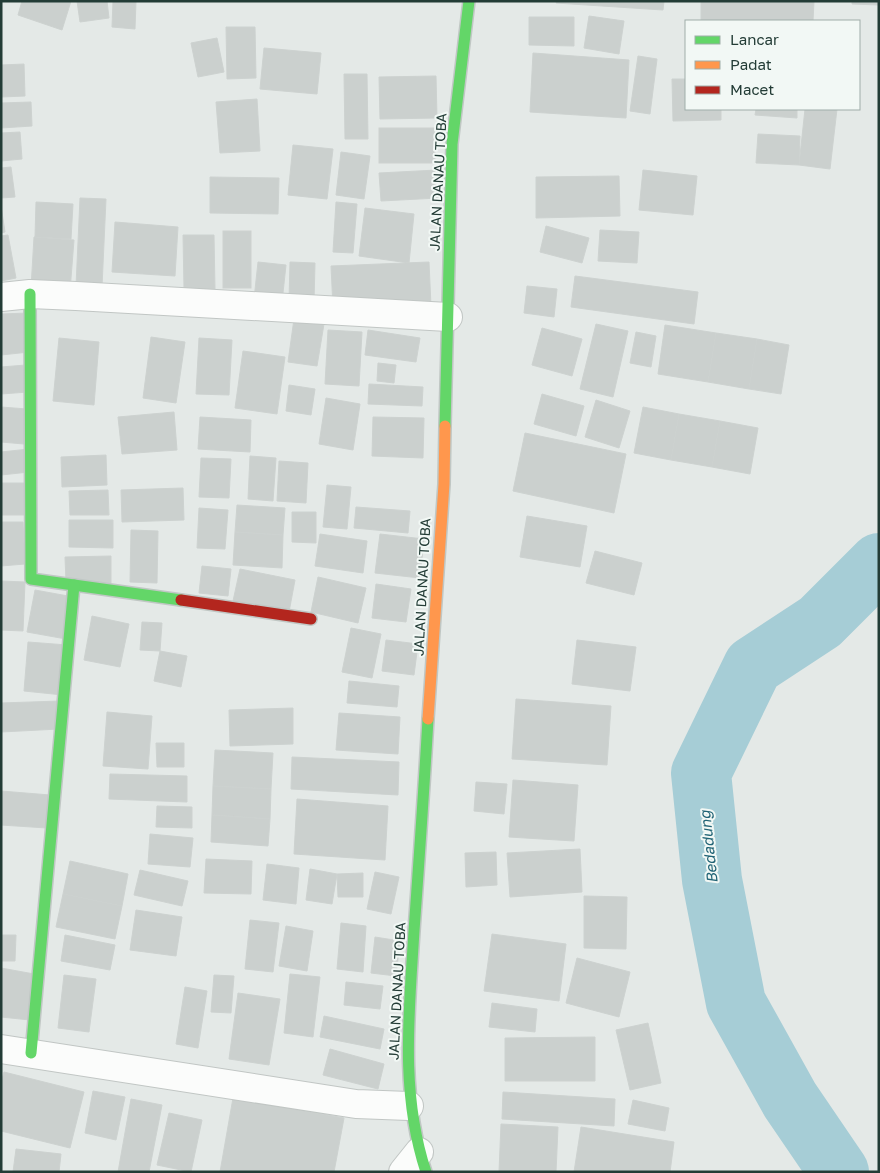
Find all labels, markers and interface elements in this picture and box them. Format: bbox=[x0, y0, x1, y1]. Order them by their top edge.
legend bbox=[685, 20, 860, 110]
text: Lancar bbox=[730, 30, 779, 48]
text: Padat bbox=[730, 55, 772, 73]
text: Macet bbox=[730, 80, 774, 98]
street label: JALAN DANAU TOBA bbox=[425, 112, 450, 251]
street label: JALAN DANAU TOBA bbox=[409, 517, 434, 656]
water label: Bedadung bbox=[695, 808, 722, 884]
street label: JALAN DANAU TOBA bbox=[384, 921, 409, 1060]

